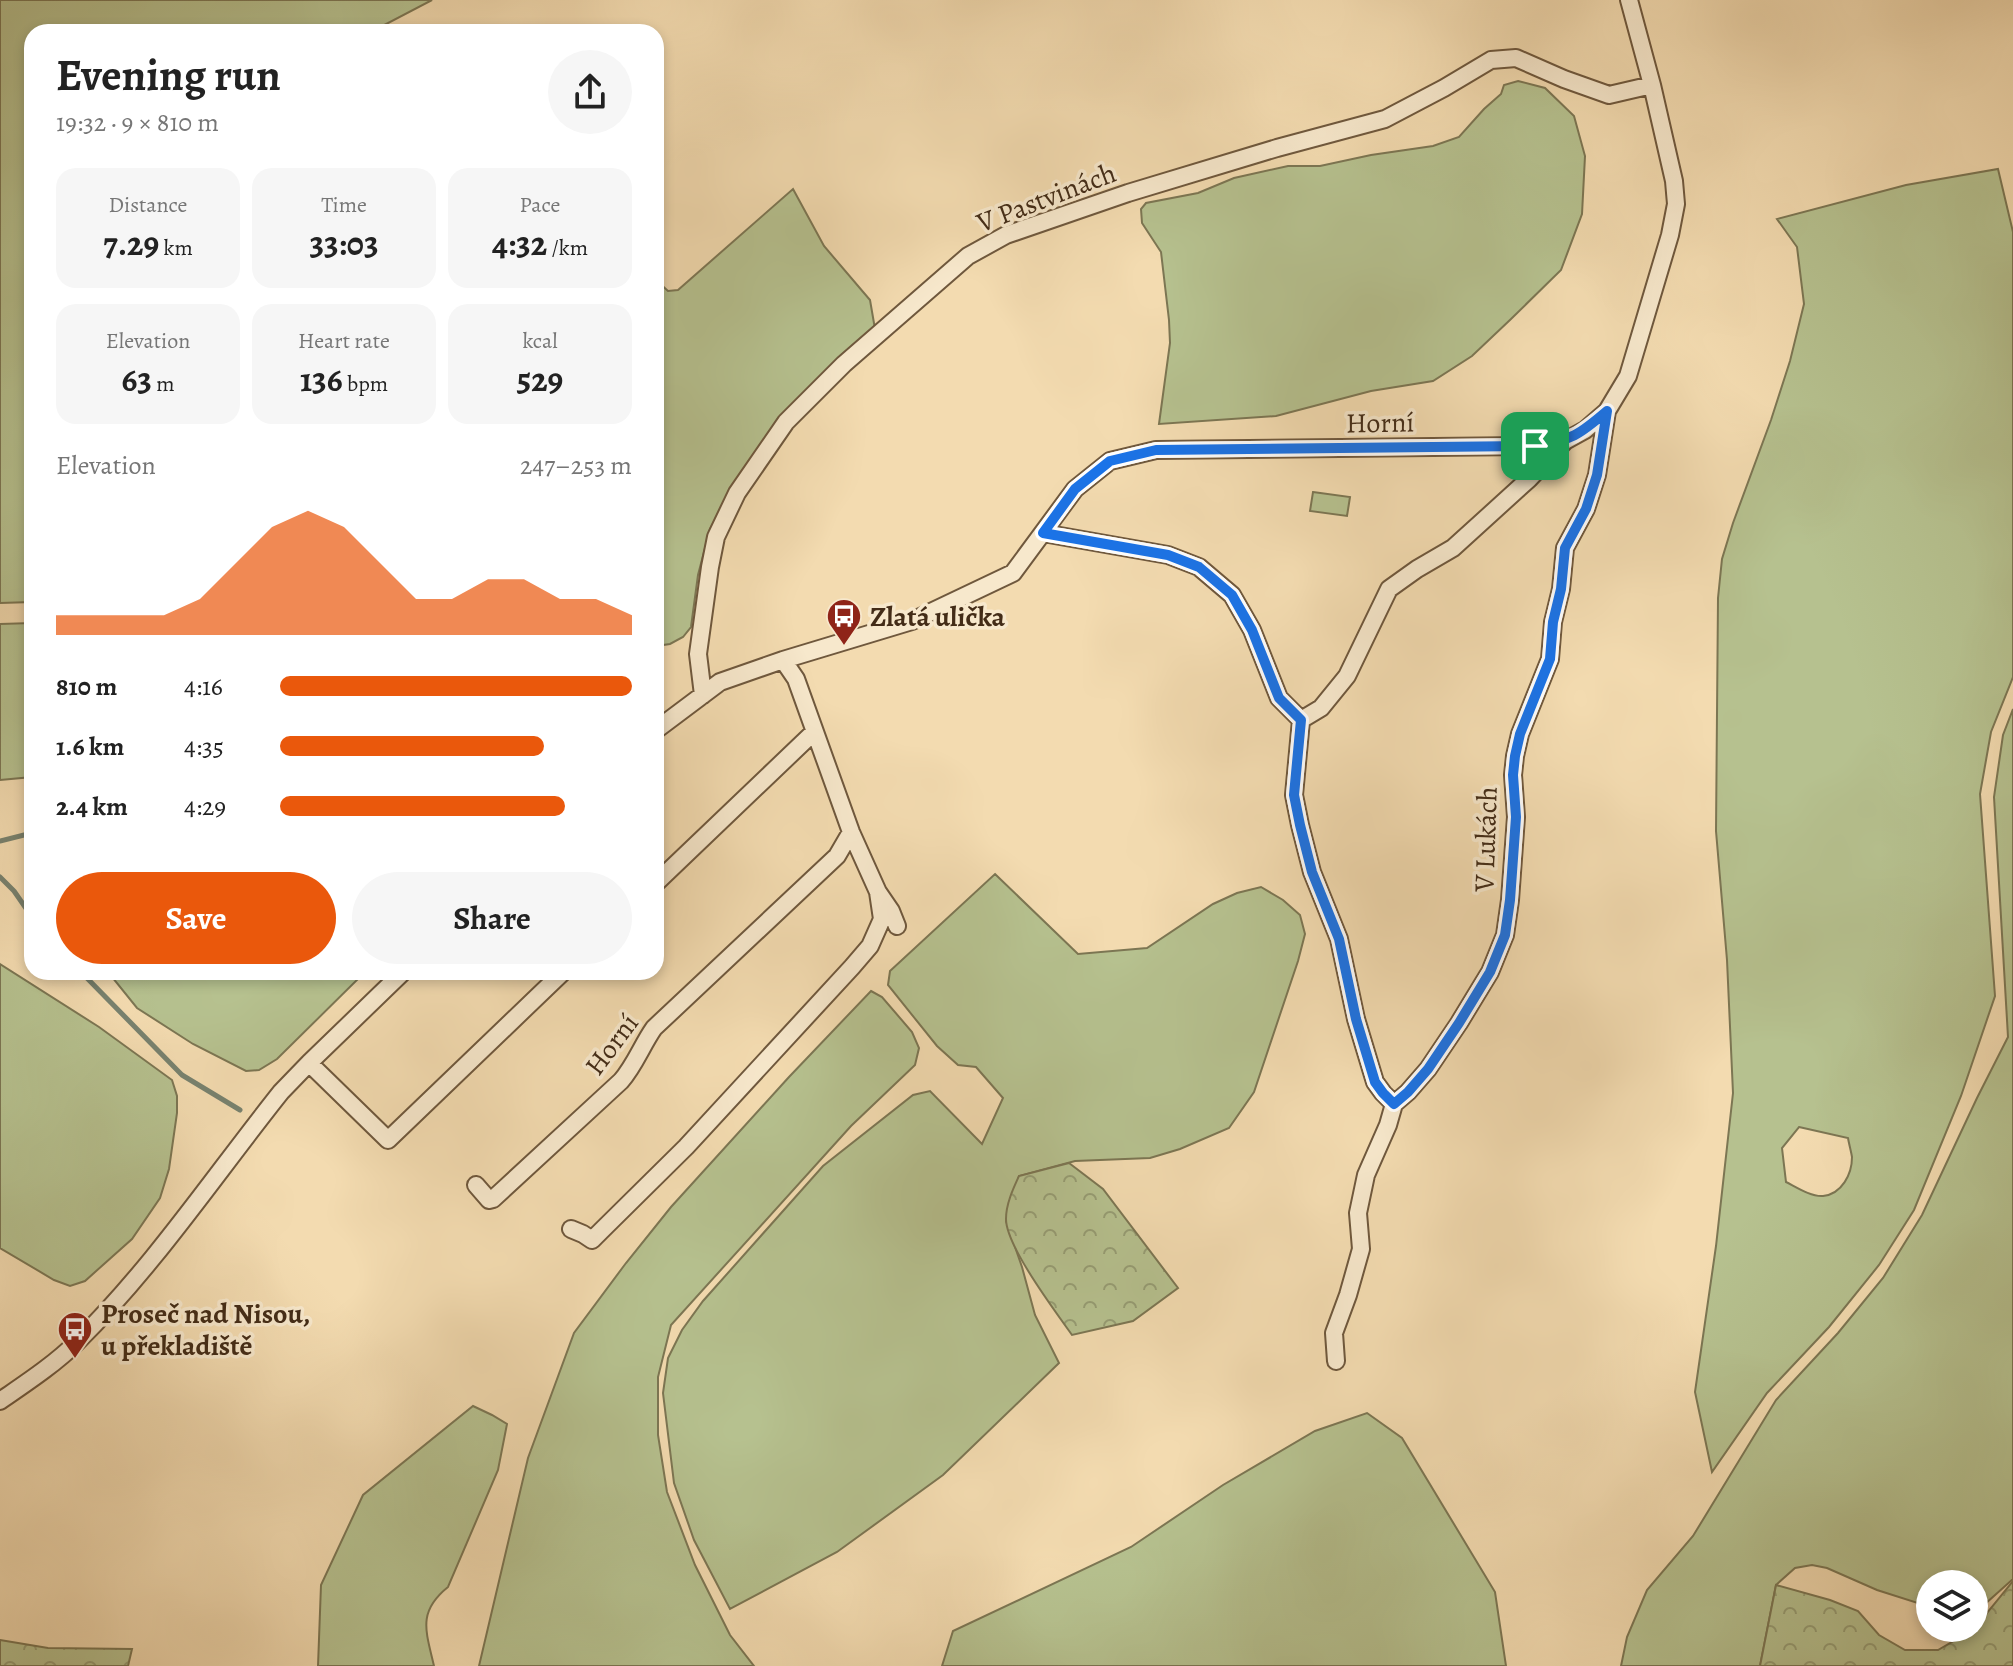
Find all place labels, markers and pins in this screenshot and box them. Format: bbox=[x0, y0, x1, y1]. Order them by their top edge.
pin bbox=[1501, 412, 1569, 480]
bus stop icon: Zlatá ulička bbox=[825, 597, 863, 647]
place label: Zlatá ulička bbox=[870, 598, 1006, 636]
place label: Proseč nad Nisou, u překladiště bbox=[101, 1295, 310, 1365]
bus stop icon: Proseč nad Nisou, u překladiště bbox=[56, 1310, 94, 1360]

